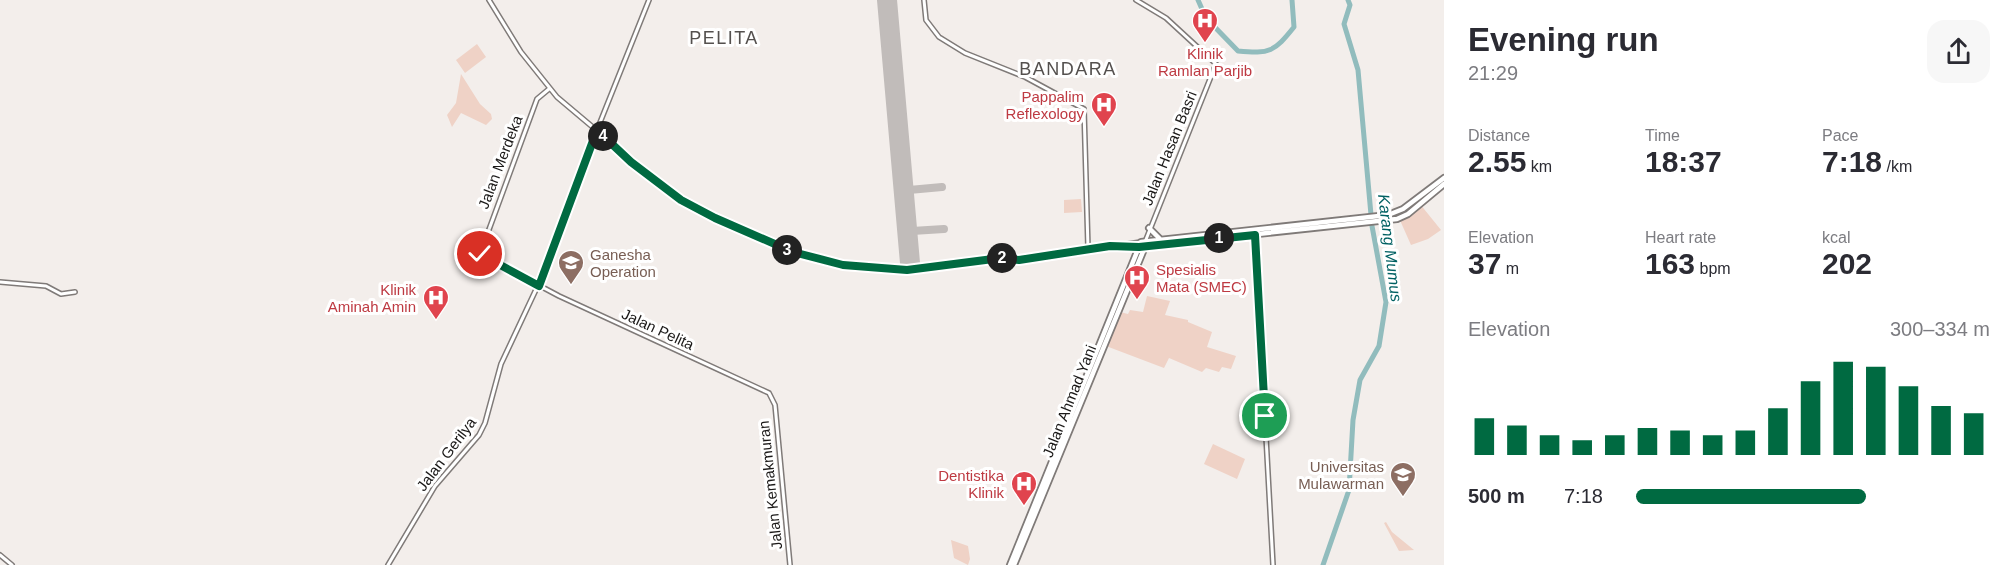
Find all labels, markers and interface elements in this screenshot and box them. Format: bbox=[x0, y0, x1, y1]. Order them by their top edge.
hospital icon: Klinik Ramlan Parjib bbox=[1190, 6, 1220, 44]
button: share bbox=[1927, 20, 1990, 83]
text: Evening run bbox=[1468, 21, 1659, 58]
district label: PELITA bbox=[689, 28, 759, 48]
place label: Klinik Ramlan Parjib bbox=[1158, 45, 1252, 79]
district label: BANDARA bbox=[1019, 59, 1117, 79]
text: 21:29 bbox=[1468, 62, 1518, 84]
place label: Pappalim Reflexology bbox=[1006, 88, 1084, 122]
street label: Jalan Hasan Basri bbox=[1138, 88, 1200, 208]
hospital icon: Pappalim Reflexology bbox=[1089, 90, 1119, 128]
street label: Jalan Merdeka bbox=[474, 112, 526, 211]
pin: 4 bbox=[588, 121, 618, 151]
text: 4 bbox=[599, 127, 607, 144]
text: Distance bbox=[1468, 127, 1530, 144]
text: Time bbox=[1645, 127, 1680, 144]
text: Pace bbox=[1822, 127, 1858, 144]
text: 2.55 bbox=[1468, 145, 1526, 178]
text: 18:37 bbox=[1645, 145, 1722, 178]
text: 7:18 bbox=[1822, 145, 1882, 178]
text: km bbox=[1526, 158, 1552, 175]
text: /km bbox=[1882, 158, 1912, 175]
water label: Karang Mumus bbox=[1375, 193, 1405, 303]
pin: 1 bbox=[1204, 223, 1234, 253]
pin bbox=[454, 228, 505, 279]
text: 1 bbox=[1215, 229, 1223, 246]
text: Elevation bbox=[1468, 229, 1534, 246]
text: Heart rate bbox=[1645, 229, 1716, 246]
text: kcal bbox=[1822, 229, 1850, 246]
pin: 3 bbox=[772, 235, 802, 265]
icon: check bbox=[463, 237, 496, 270]
text: 3 bbox=[783, 241, 791, 258]
pin: 2 bbox=[987, 243, 1017, 273]
place label: Ganesha Operation bbox=[590, 246, 656, 280]
text: 37 bbox=[1468, 247, 1501, 280]
text: 163 bbox=[1645, 247, 1695, 280]
text: 202 bbox=[1822, 247, 1872, 280]
school or university icon: Ganesha Operation bbox=[556, 248, 586, 286]
text: 2 bbox=[998, 249, 1006, 266]
text: m bbox=[1501, 260, 1519, 277]
text: bpm bbox=[1695, 260, 1731, 277]
place label: Spesialis Mata (SMEC) bbox=[1156, 261, 1247, 295]
hospital icon: Spesialis Mata (SMEC) bbox=[1122, 263, 1152, 301]
place label: Klinik Aminah Amin bbox=[328, 281, 416, 315]
hospital icon: Klinik Aminah Amin bbox=[421, 283, 451, 321]
street label: Jalan Pelita bbox=[619, 305, 697, 353]
text: Elevation bbox=[1468, 318, 1550, 340]
text: 300–334 m bbox=[1890, 318, 1990, 340]
street label: Jalan Ahmad Yani bbox=[1039, 342, 1099, 460]
pin bbox=[1239, 390, 1290, 441]
icon: arrive bbox=[1248, 399, 1281, 432]
street label: Jalan Gerilya bbox=[413, 413, 480, 494]
street label: Jalan Kemakmuran bbox=[755, 420, 785, 550]
place label: Universitas Mulawarman bbox=[1298, 458, 1384, 492]
school or university icon: Universitas Mulawarman bbox=[1388, 460, 1418, 498]
place label: Dentistika Klinik bbox=[938, 467, 1005, 501]
hospital icon: Dentistika Klinik bbox=[1009, 469, 1039, 507]
text: 500 m bbox=[1468, 485, 1525, 507]
text: 7:18 bbox=[1564, 485, 1603, 507]

